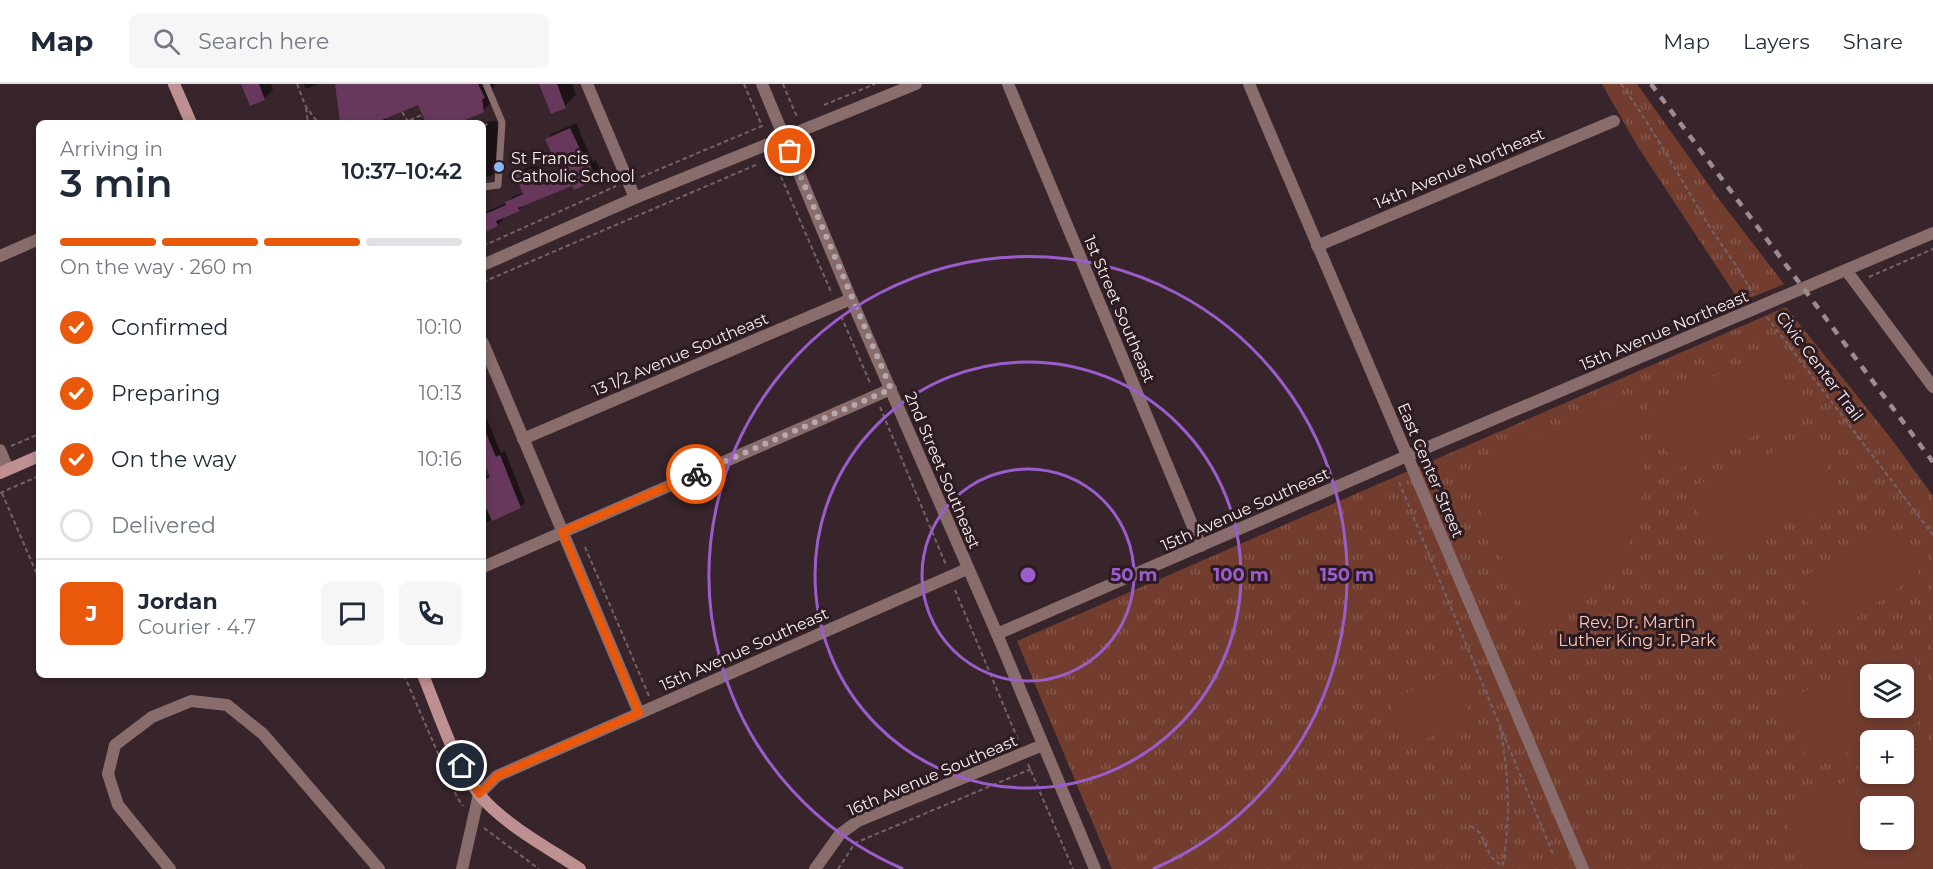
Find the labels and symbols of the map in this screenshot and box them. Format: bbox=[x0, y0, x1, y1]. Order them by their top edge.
street label: 14th Avenue Northeast bbox=[1371, 124, 1547, 213]
pin bbox=[764, 125, 815, 176]
place label: St Francis Catholic School bbox=[511, 149, 635, 186]
marker: St Francis Catholic School bbox=[492, 160, 506, 174]
street label: 1st Street Southeast bbox=[1080, 233, 1159, 386]
street label: 15th Avenue Northeast bbox=[1577, 286, 1752, 375]
street label: Civic Center Trail bbox=[1772, 308, 1867, 425]
street label: 13 1/2 Avenue Southeast bbox=[589, 309, 771, 400]
street label: 2nd Street Southeast bbox=[901, 389, 984, 552]
street label: East Center Street bbox=[1394, 400, 1468, 541]
courier bbox=[666, 444, 726, 504]
street label: 15th Avenue Southeast bbox=[1158, 464, 1333, 555]
text: 50 m bbox=[1111, 564, 1157, 586]
text: 100 m bbox=[1213, 564, 1269, 586]
text: 150 m bbox=[1320, 564, 1374, 586]
centre of rings bbox=[1018, 565, 1038, 585]
street label: 15th Avenue Southeast bbox=[657, 604, 832, 695]
park label: Rev. Dr. Martin Luther King Jr. Park bbox=[1558, 613, 1716, 650]
street label: 16th Avenue Southeast bbox=[844, 731, 1020, 820]
pin bbox=[436, 740, 487, 791]

